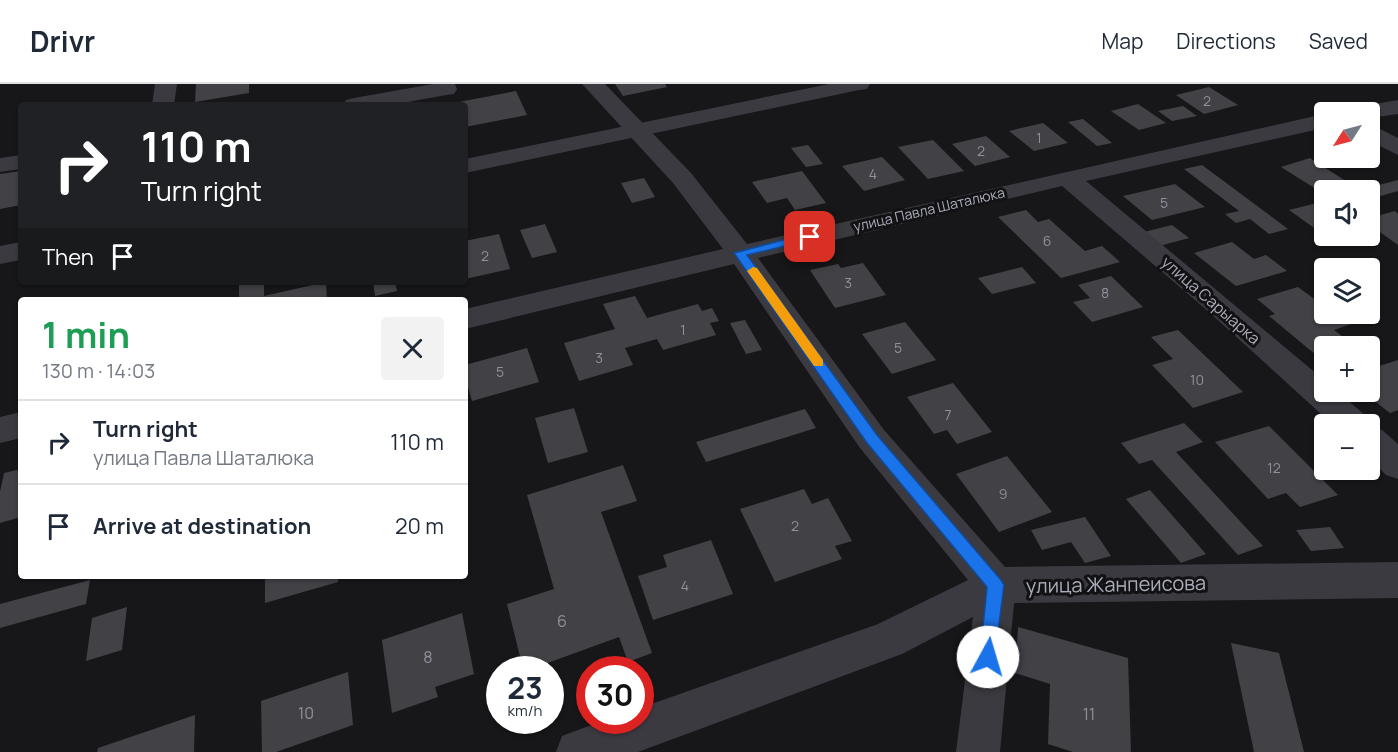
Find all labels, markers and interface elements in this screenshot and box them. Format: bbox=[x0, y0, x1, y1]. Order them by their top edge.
text: Drivr bbox=[30, 22, 95, 60]
text: Map bbox=[1102, 27, 1143, 55]
text: Directions bbox=[1176, 27, 1276, 55]
text: Saved bbox=[1309, 27, 1368, 55]
house number: 2 bbox=[1203, 91, 1211, 110]
north arrow bbox=[1314, 102, 1380, 168]
map controls bbox=[1314, 102, 1380, 480]
text: 110 m bbox=[141, 117, 252, 175]
icon: right bbox=[42, 126, 120, 204]
house number: 1 bbox=[1036, 128, 1042, 147]
house number: 2 bbox=[977, 141, 985, 160]
house number: 4 bbox=[869, 164, 877, 183]
text: Turn right bbox=[141, 172, 262, 209]
button: sound bbox=[1314, 180, 1380, 246]
street label: улица Павла Шаталюка bbox=[851, 182, 1007, 236]
house number: 5 bbox=[1160, 193, 1168, 212]
pin bbox=[784, 211, 835, 262]
icon: arrive bbox=[793, 220, 826, 253]
house number: 6 bbox=[1043, 231, 1051, 250]
icon: arrive bbox=[106, 240, 139, 273]
text: Then bbox=[42, 242, 94, 272]
house number: 2 bbox=[481, 246, 489, 265]
street label: улица Сарыарка bbox=[1157, 251, 1265, 349]
button: layers bbox=[1314, 258, 1380, 324]
house number: 3 bbox=[844, 273, 852, 292]
house number: 8 bbox=[1101, 283, 1109, 302]
text: 1 min bbox=[42, 310, 130, 359]
button: close bbox=[381, 317, 444, 380]
house number: 1 bbox=[680, 320, 686, 339]
button: + bbox=[1314, 336, 1380, 402]
house number: 5 bbox=[894, 338, 902, 357]
house number: 3 bbox=[595, 348, 603, 367]
text: 130 m · 14:03 bbox=[42, 357, 155, 384]
house number: 5 bbox=[496, 362, 504, 381]
house number: 10 bbox=[1190, 370, 1204, 389]
house number: 7 bbox=[944, 405, 952, 424]
text: Turn right bbox=[93, 414, 198, 444]
button: − bbox=[1314, 414, 1380, 480]
icon: right bbox=[42, 426, 75, 459]
text: 110 m bbox=[390, 427, 444, 457]
text: улица Павла Шаталюка bbox=[93, 444, 314, 471]
house number: 12 bbox=[1267, 458, 1281, 477]
house number: 9 bbox=[999, 484, 1007, 503]
icon: arrive bbox=[42, 510, 75, 543]
text: Arrive at destination bbox=[93, 511, 311, 541]
text: 20 m bbox=[395, 511, 444, 541]
house number: 2 bbox=[791, 516, 799, 535]
street label: улица Жанпеисова bbox=[1026, 569, 1206, 599]
house number: 4 bbox=[681, 576, 689, 595]
house number: 6 bbox=[557, 610, 567, 632]
position arrow bbox=[956, 625, 1020, 689]
house number: 8 bbox=[423, 646, 433, 668]
speed limit sign: 30 bbox=[576, 656, 654, 734]
text: 23 bbox=[507, 667, 543, 708]
text: km/h bbox=[508, 700, 542, 721]
house number: 10 bbox=[298, 702, 314, 724]
house number: 11 bbox=[1083, 703, 1095, 725]

